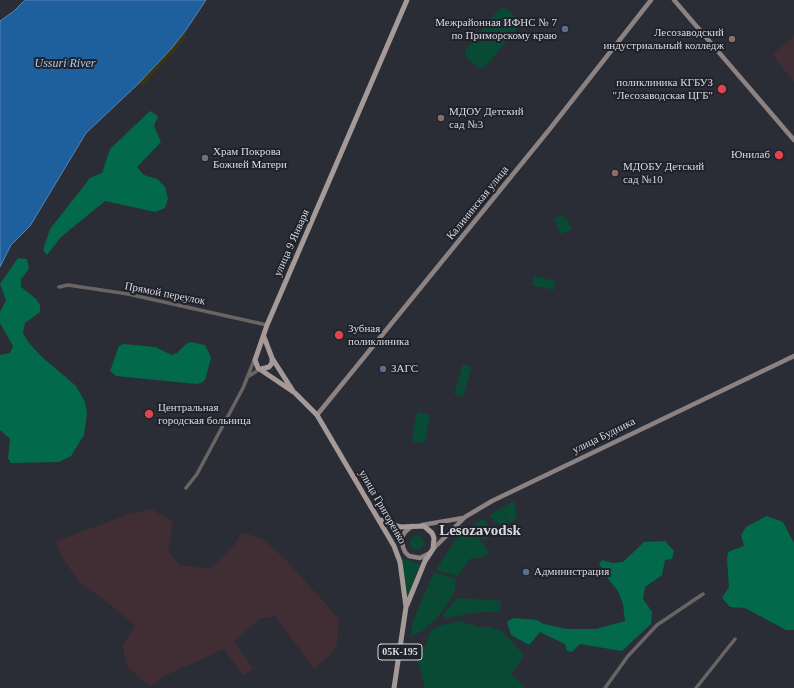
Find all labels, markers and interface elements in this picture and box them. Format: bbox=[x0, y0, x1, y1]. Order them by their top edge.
place label: Межрайонная ИФНС № 7 по Приморскому краю bbox=[435, 16, 557, 42]
marker: Межрайонная ИФНС № 7 по Приморскому краю bbox=[560, 24, 570, 34]
place label: Лесозаводский индустриальный колледж bbox=[603, 26, 724, 52]
marker: Лесозаводский индустриальный колледж bbox=[727, 34, 737, 44]
water label: Ussuri River bbox=[35, 57, 95, 71]
place label: поликлиника КГБУЗ "Лесозаводская ЦГБ" bbox=[613, 76, 713, 102]
marker: поликлиника КГБУЗ "Лесозаводская ЦГБ" bbox=[716, 83, 728, 95]
place label: МДОУ Детский сад №3 bbox=[449, 105, 524, 131]
marker: МДОУ Детский сад №3 bbox=[436, 113, 446, 123]
place label: Храм Покрова Божией Матери bbox=[213, 145, 287, 171]
place label: Юнилаб bbox=[731, 148, 770, 162]
marker: Юнилаб bbox=[773, 149, 785, 161]
marker: Храм Покрова Божией Матери bbox=[200, 153, 210, 163]
place label: МДОБУ Детский сад №10 bbox=[623, 160, 704, 186]
street label: Калининская улица bbox=[444, 163, 512, 243]
marker: МДОБУ Детский сад №10 bbox=[610, 168, 620, 178]
street label: улица 9 Января bbox=[271, 207, 313, 279]
street label: Прямой переулок bbox=[124, 280, 206, 308]
place label: Зубная поликлиника bbox=[348, 322, 409, 348]
marker: Зубная поликлиника bbox=[333, 329, 345, 341]
place label: ЗАГС bbox=[391, 362, 418, 376]
marker: ЗАГС bbox=[378, 364, 388, 374]
place label: Центральная городская больница bbox=[158, 401, 251, 427]
marker: Центральная городская больница bbox=[143, 408, 155, 420]
street label: улица Будника bbox=[570, 415, 638, 457]
street label: улица Григоренко bbox=[355, 468, 409, 546]
district label: Lesozavodsk bbox=[439, 522, 521, 540]
place label: Администрация bbox=[534, 565, 609, 579]
marker: Администрация bbox=[521, 567, 531, 577]
road number: 05К-195 bbox=[378, 644, 422, 660]

